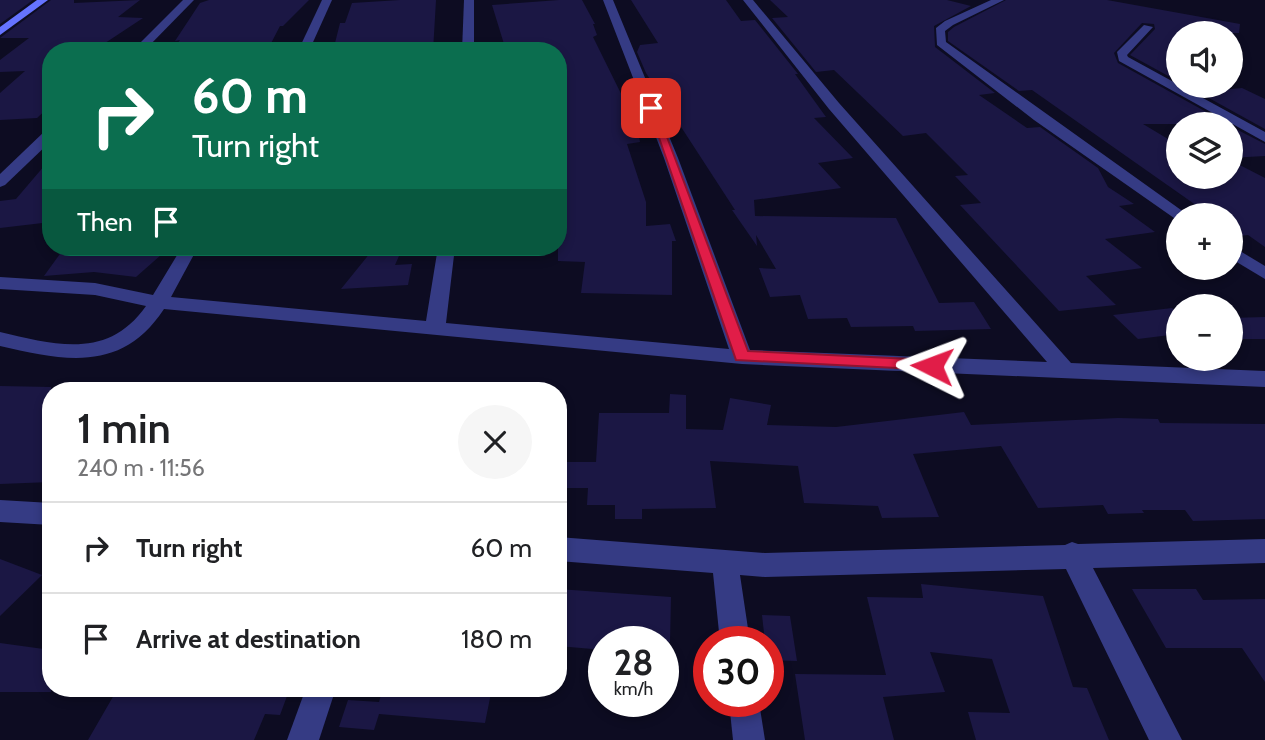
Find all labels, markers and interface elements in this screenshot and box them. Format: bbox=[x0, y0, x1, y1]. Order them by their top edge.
map controls bbox=[1166, 21, 1243, 371]
button: sound bbox=[1166, 21, 1243, 98]
text: 60 m bbox=[192, 66, 308, 125]
icon: right bbox=[77, 70, 168, 161]
pin bbox=[621, 78, 681, 138]
icon: arrive bbox=[632, 89, 670, 127]
button: layers bbox=[1166, 112, 1243, 189]
text: Turn right bbox=[192, 126, 319, 165]
icon: arrive bbox=[147, 203, 185, 241]
button: + bbox=[1166, 203, 1243, 280]
text: Then bbox=[77, 206, 133, 238]
button: − bbox=[1166, 294, 1243, 371]
position arrow bbox=[895, 329, 969, 403]
text: 1 min bbox=[77, 402, 171, 454]
button: close bbox=[458, 405, 532, 479]
text: 240 m · 11:56 bbox=[77, 454, 205, 482]
icon: right bbox=[77, 529, 115, 567]
text: Turn right bbox=[136, 532, 242, 564]
text: 60 m bbox=[470, 532, 532, 564]
icon: arrive bbox=[77, 620, 115, 658]
text: Arrive at destination bbox=[136, 623, 361, 655]
text: 180 m bbox=[461, 623, 532, 655]
speed limit sign: 30 bbox=[693, 626, 784, 717]
text: 28 bbox=[614, 641, 653, 684]
text: km/h bbox=[614, 678, 653, 700]

